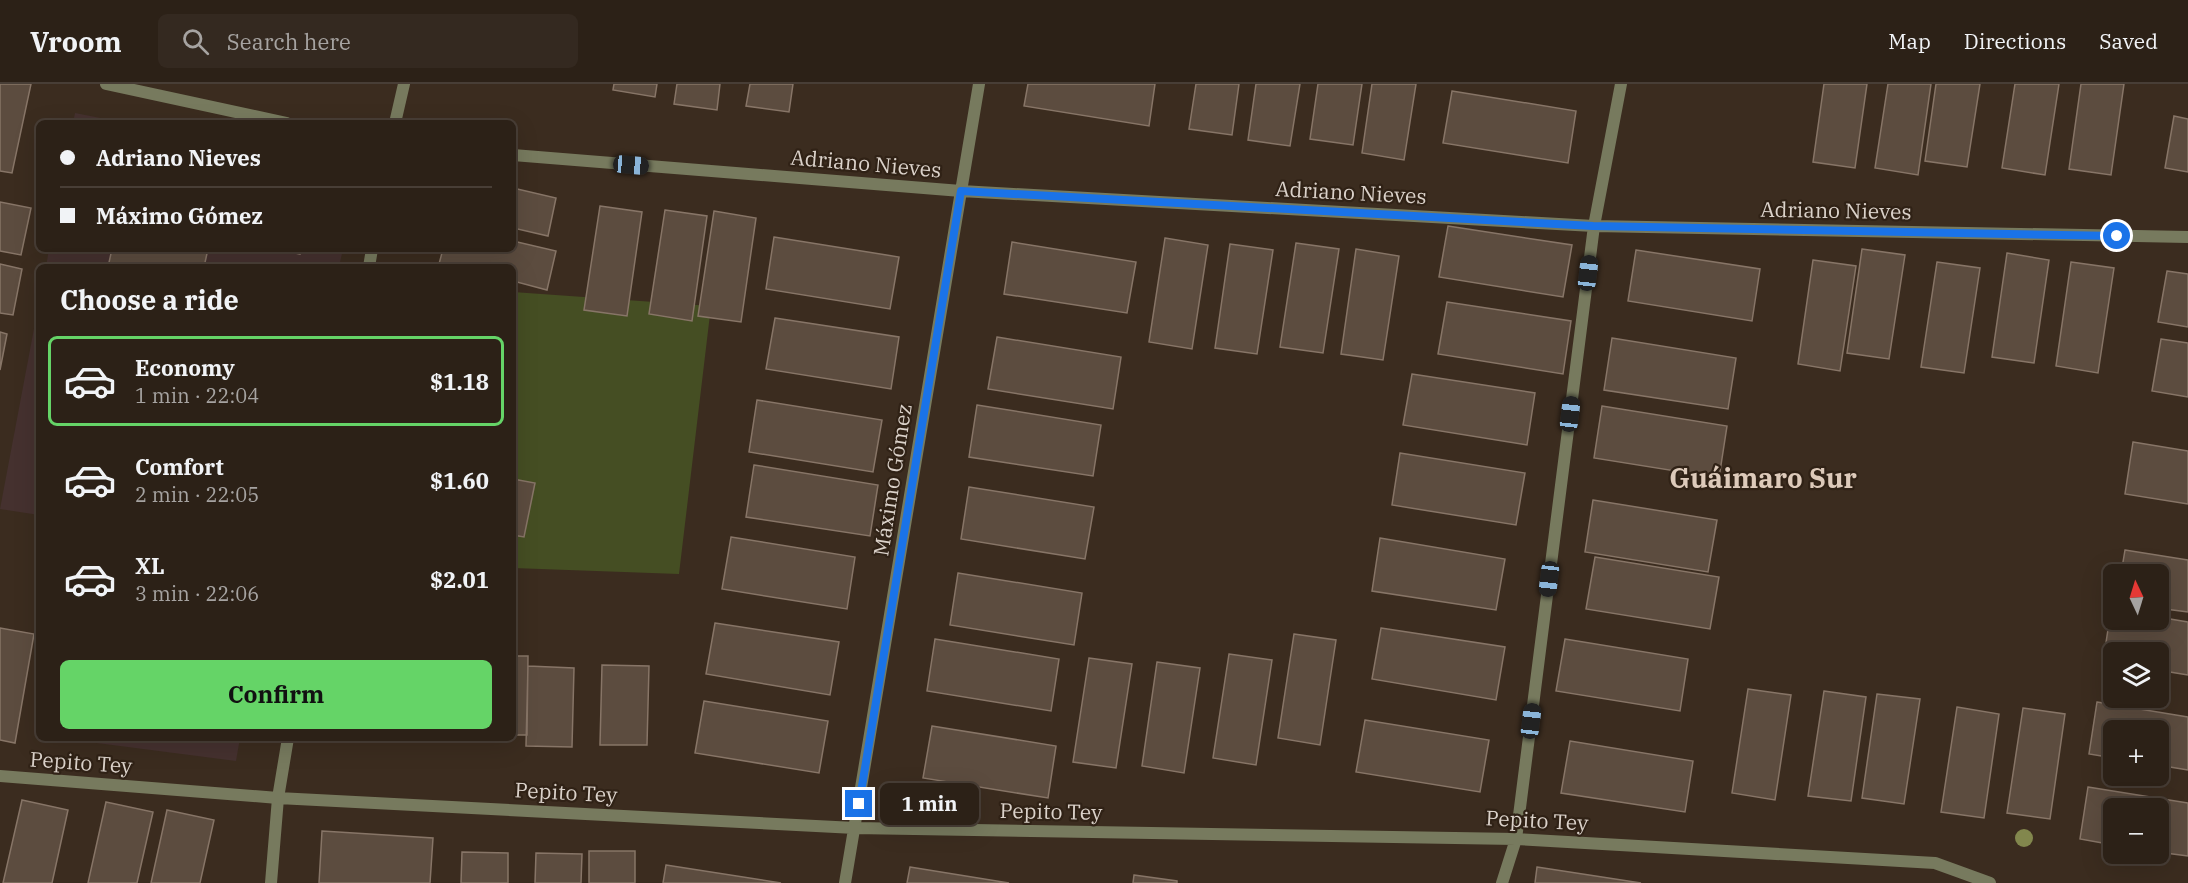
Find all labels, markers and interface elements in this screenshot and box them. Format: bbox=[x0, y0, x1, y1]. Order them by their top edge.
search box bbox=[158, 14, 578, 68]
text: Vroom bbox=[30, 23, 122, 60]
icon: search bbox=[179, 25, 212, 58]
text: Search here bbox=[227, 27, 351, 56]
text: Map bbox=[1888, 27, 1931, 55]
text: Directions bbox=[1964, 27, 2066, 55]
text: Saved bbox=[2099, 27, 2158, 55]
street label: Adriano Nieves bbox=[789, 142, 943, 184]
text: Adriano Nieves bbox=[96, 143, 261, 172]
car bbox=[612, 154, 650, 176]
street label: Adriano Nieves bbox=[1275, 174, 1427, 210]
street label: Adriano Nieves bbox=[1760, 195, 1912, 225]
text: Máximo Gómez bbox=[96, 201, 263, 230]
route start bbox=[2103, 222, 2130, 249]
car bbox=[1577, 254, 1599, 292]
text: Choose a ride bbox=[60, 282, 239, 317]
text: Economy bbox=[135, 353, 235, 382]
icon: car bbox=[63, 354, 117, 408]
text: $1.18 bbox=[430, 367, 489, 396]
text: 1 min · 22:04 bbox=[135, 382, 259, 409]
car bbox=[1559, 395, 1581, 433]
street label: Máximo Gómez bbox=[866, 402, 918, 558]
text: Comfort bbox=[135, 452, 224, 481]
icon: car bbox=[63, 453, 117, 507]
district label: Guáimaro Sur bbox=[1669, 460, 1857, 495]
text: $1.60 bbox=[430, 466, 489, 495]
text: 2 min · 22:05 bbox=[135, 481, 259, 508]
text: XL bbox=[135, 551, 165, 580]
icon: car bbox=[63, 552, 117, 606]
car bbox=[1538, 560, 1560, 598]
north arrow bbox=[2103, 564, 2169, 630]
map controls bbox=[2103, 564, 2169, 864]
text: $2.01 bbox=[430, 565, 489, 594]
text: 3 min · 22:06 bbox=[135, 580, 259, 607]
button: layers bbox=[2103, 642, 2169, 708]
button: Confirm bbox=[60, 660, 492, 729]
car bbox=[1520, 702, 1542, 740]
button: + bbox=[2103, 720, 2169, 786]
street label: Pepito Tey bbox=[29, 744, 134, 780]
street label: Pepito Tey bbox=[514, 775, 619, 809]
callout: 1 min bbox=[880, 783, 979, 825]
route end bbox=[845, 790, 872, 817]
text: 1 min bbox=[902, 790, 958, 817]
street label: Pepito Tey bbox=[999, 796, 1103, 826]
button: − bbox=[2103, 798, 2169, 864]
street label: Pepito Tey bbox=[1485, 803, 1590, 837]

